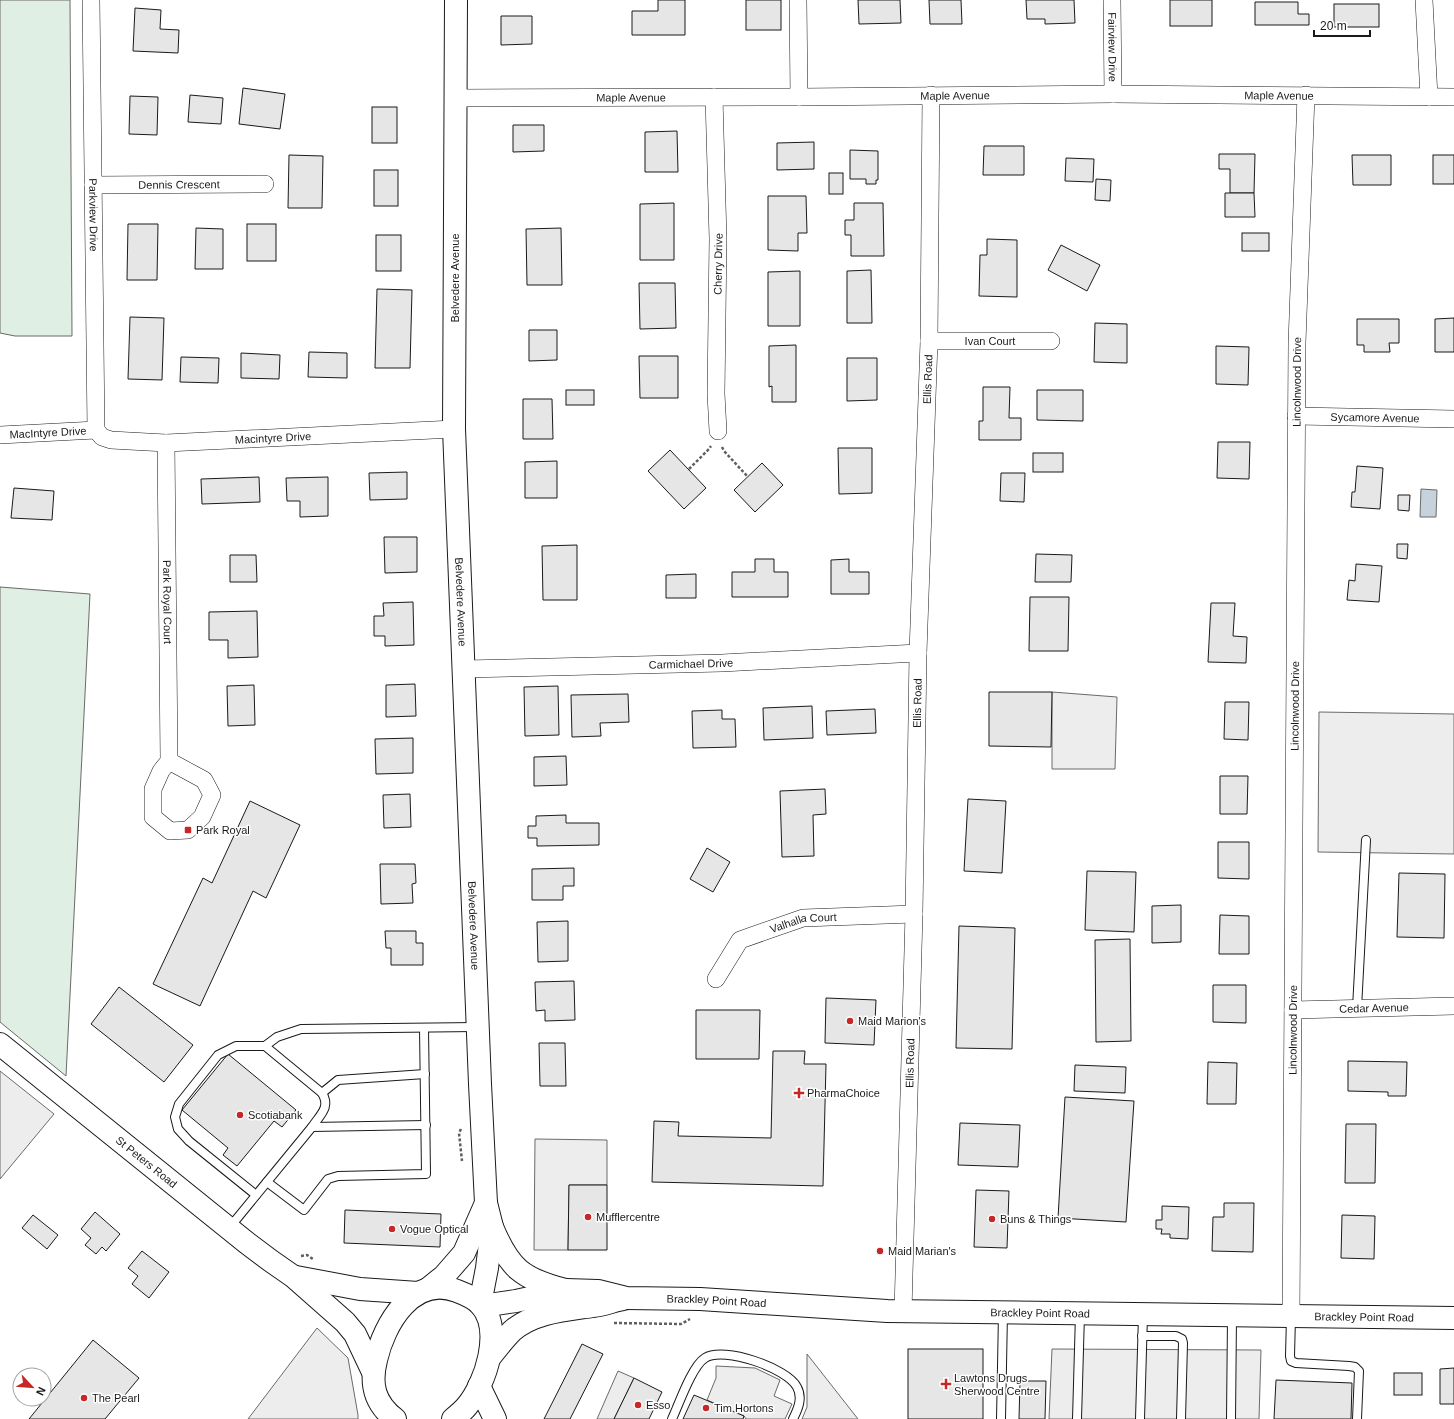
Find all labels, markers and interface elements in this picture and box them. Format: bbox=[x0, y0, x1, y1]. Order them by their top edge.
street label: Fairview Drive bbox=[1106, 12, 1119, 82]
scale bar bbox=[1314, 12, 1370, 38]
text: 20 m bbox=[1320, 19, 1347, 33]
street label: Maple Avenue bbox=[920, 89, 990, 102]
street label: Maple Avenue bbox=[1244, 89, 1314, 102]
street label: Maple Avenue bbox=[596, 91, 666, 104]
street label: Parkview Drive bbox=[87, 178, 100, 252]
street label: Dennis Crescent bbox=[138, 178, 220, 191]
street label: Belvedere Avenue bbox=[449, 233, 461, 323]
street label: Cherry Drive bbox=[711, 233, 725, 295]
street label: Ivan Court bbox=[965, 335, 1015, 347]
street label: Lincolnwood Drive bbox=[1290, 337, 1303, 427]
street label: Ellis Road bbox=[921, 354, 935, 404]
street label: Sycamore Avenue bbox=[1330, 411, 1420, 424]
street label: MacIntyre Drive bbox=[9, 425, 87, 441]
street label: Macintyre Drive bbox=[235, 430, 312, 446]
street label: Belvedere Avenue bbox=[453, 557, 469, 647]
street label: Park Royal Court bbox=[161, 560, 174, 644]
street label: Carmichael Drive bbox=[649, 656, 733, 671]
street label: Lincolnwood Drive bbox=[1288, 661, 1301, 751]
street label: Ellis Road bbox=[911, 678, 924, 728]
place label: Park Royal bbox=[196, 824, 250, 836]
marker: Park Royal bbox=[183, 825, 193, 835]
street label: Belvedere Avenue bbox=[466, 881, 481, 970]
street label: Valhalla Court bbox=[768, 911, 837, 935]
street label: Lincolnwood Drive bbox=[1286, 985, 1299, 1075]
street label: Cedar Avenue bbox=[1339, 1001, 1409, 1015]
place label: Maid Marion's bbox=[858, 1015, 927, 1027]
marker: Maid Marion's bbox=[845, 1016, 855, 1026]
street label: Ellis Road bbox=[903, 1038, 917, 1088]
place label: PharmaChoice bbox=[807, 1087, 880, 1099]
marker: PharmaChoice bbox=[794, 1088, 804, 1098]
place label: Scotiabank bbox=[248, 1109, 303, 1121]
marker: Scotiabank bbox=[235, 1110, 245, 1120]
street label: St Peters Road bbox=[114, 1134, 179, 1190]
place label: Mufflercentre bbox=[596, 1211, 660, 1223]
marker: Mufflercentre bbox=[583, 1212, 593, 1222]
place label: Buns & Things bbox=[1000, 1213, 1072, 1225]
marker: Buns & Things bbox=[987, 1214, 997, 1224]
place label: Vogue Optical bbox=[400, 1223, 469, 1235]
marker: Vogue Optical bbox=[387, 1224, 397, 1234]
place label: Maid Marian's bbox=[888, 1245, 957, 1257]
marker: Maid Marian's bbox=[875, 1246, 885, 1256]
street label: Brackley Point Road bbox=[667, 1293, 767, 1309]
street label: Brackley Point Road bbox=[990, 1306, 1090, 1320]
street label: Brackley Point Road bbox=[1314, 1310, 1414, 1324]
north arrow bbox=[12, 1367, 52, 1407]
place label: Lawtons Drugs Sherwood Centre bbox=[954, 1372, 1040, 1397]
marker: Lawtons Drugs Sherwood Centre bbox=[941, 1379, 951, 1389]
text: N bbox=[34, 1385, 48, 1398]
place label: The Pearl bbox=[92, 1392, 140, 1404]
marker: The Pearl bbox=[79, 1393, 89, 1403]
place label: Esso bbox=[646, 1399, 670, 1411]
marker: Esso bbox=[633, 1400, 643, 1410]
place label: Tim Hortons bbox=[714, 1402, 774, 1414]
marker: Tim Hortons bbox=[701, 1403, 711, 1413]

